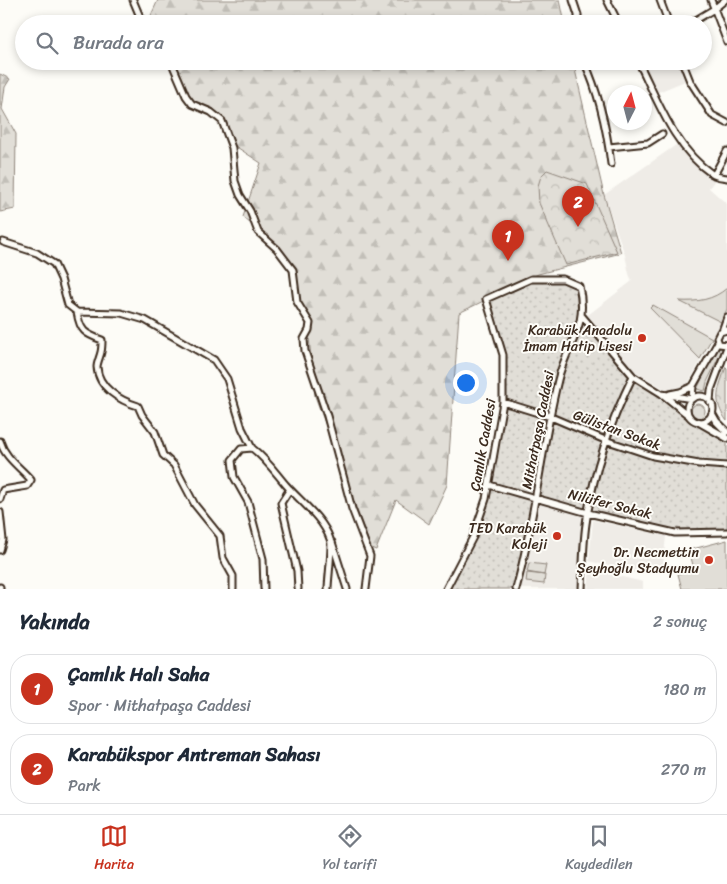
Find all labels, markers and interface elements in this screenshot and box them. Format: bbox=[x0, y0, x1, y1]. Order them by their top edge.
search box bbox=[15, 15, 712, 70]
text: Burada ara bbox=[73, 26, 164, 59]
icon: search bbox=[33, 29, 61, 57]
north arrow bbox=[607, 85, 652, 130]
pin: 2 bbox=[562, 186, 594, 227]
pin: 1 bbox=[492, 220, 524, 261]
place label: Karabük Anadolu İmam Hatip Lisesi bbox=[522, 318, 633, 359]
marker: Karabük Anadolu İmam Hatip Lisesi bbox=[636, 332, 648, 344]
street label: Mithatpaşa Caddesi bbox=[514, 368, 562, 491]
your location bbox=[453, 370, 479, 396]
street label: Çamlık Caddesi bbox=[463, 396, 504, 493]
street label: Gülistan Sokak bbox=[569, 403, 665, 457]
street label: Nilüfer Sokak bbox=[566, 482, 655, 527]
place label: TED Karabük Koleji bbox=[469, 516, 548, 557]
marker: TED Karabük Koleji bbox=[551, 530, 563, 542]
place label: Dr. Necmettin Şeyhoğlu Stadyumu bbox=[577, 540, 699, 581]
marker: Dr. Necmettin Şeyhoğlu Stadyumu bbox=[703, 554, 715, 566]
text: Yakında bbox=[20, 603, 90, 641]
text: 2 sonuç bbox=[653, 607, 707, 636]
text: Çamlık Halı Saha bbox=[68, 658, 209, 691]
text: 1 bbox=[34, 675, 40, 704]
text: 180 m bbox=[663, 675, 706, 704]
text: Spor · Mithatpaşa Caddesi bbox=[68, 691, 251, 720]
text: Karabükspor Antreman Sahası bbox=[68, 738, 321, 771]
text: 2 bbox=[32, 755, 42, 784]
text: 270 m bbox=[661, 755, 706, 784]
text: Park bbox=[68, 771, 101, 800]
tab: Harita bbox=[94, 822, 134, 877]
tab: Yol tarifi bbox=[323, 822, 377, 877]
tab: Kaydedilen bbox=[565, 822, 633, 877]

